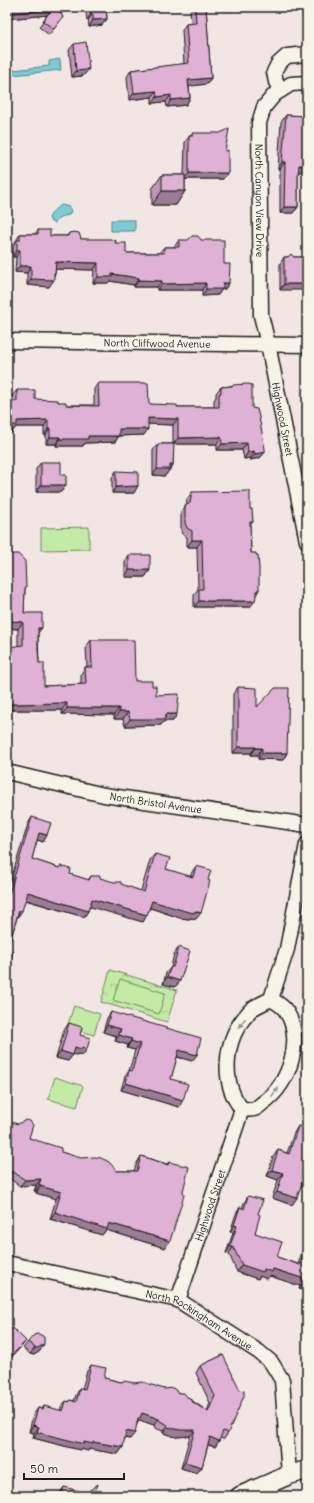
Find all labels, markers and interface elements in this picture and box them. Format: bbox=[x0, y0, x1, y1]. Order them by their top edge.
street label: North Canyon View Drive bbox=[252, 144, 266, 257]
street label: North Cliffwood Avenue bbox=[104, 336, 210, 351]
street label: Highwood Street bbox=[269, 381, 296, 458]
street label: North Bristol Avenue bbox=[109, 790, 203, 816]
one-way arrow bbox=[238, 1017, 246, 1028]
one-way arrow bbox=[270, 1087, 279, 1098]
street label: Highwood Street bbox=[192, 1167, 228, 1243]
street label: North Rockingham Avenue bbox=[144, 1287, 255, 1353]
scale bar bbox=[24, 1455, 124, 1481]
text: 50 m bbox=[30, 1461, 59, 1476]

